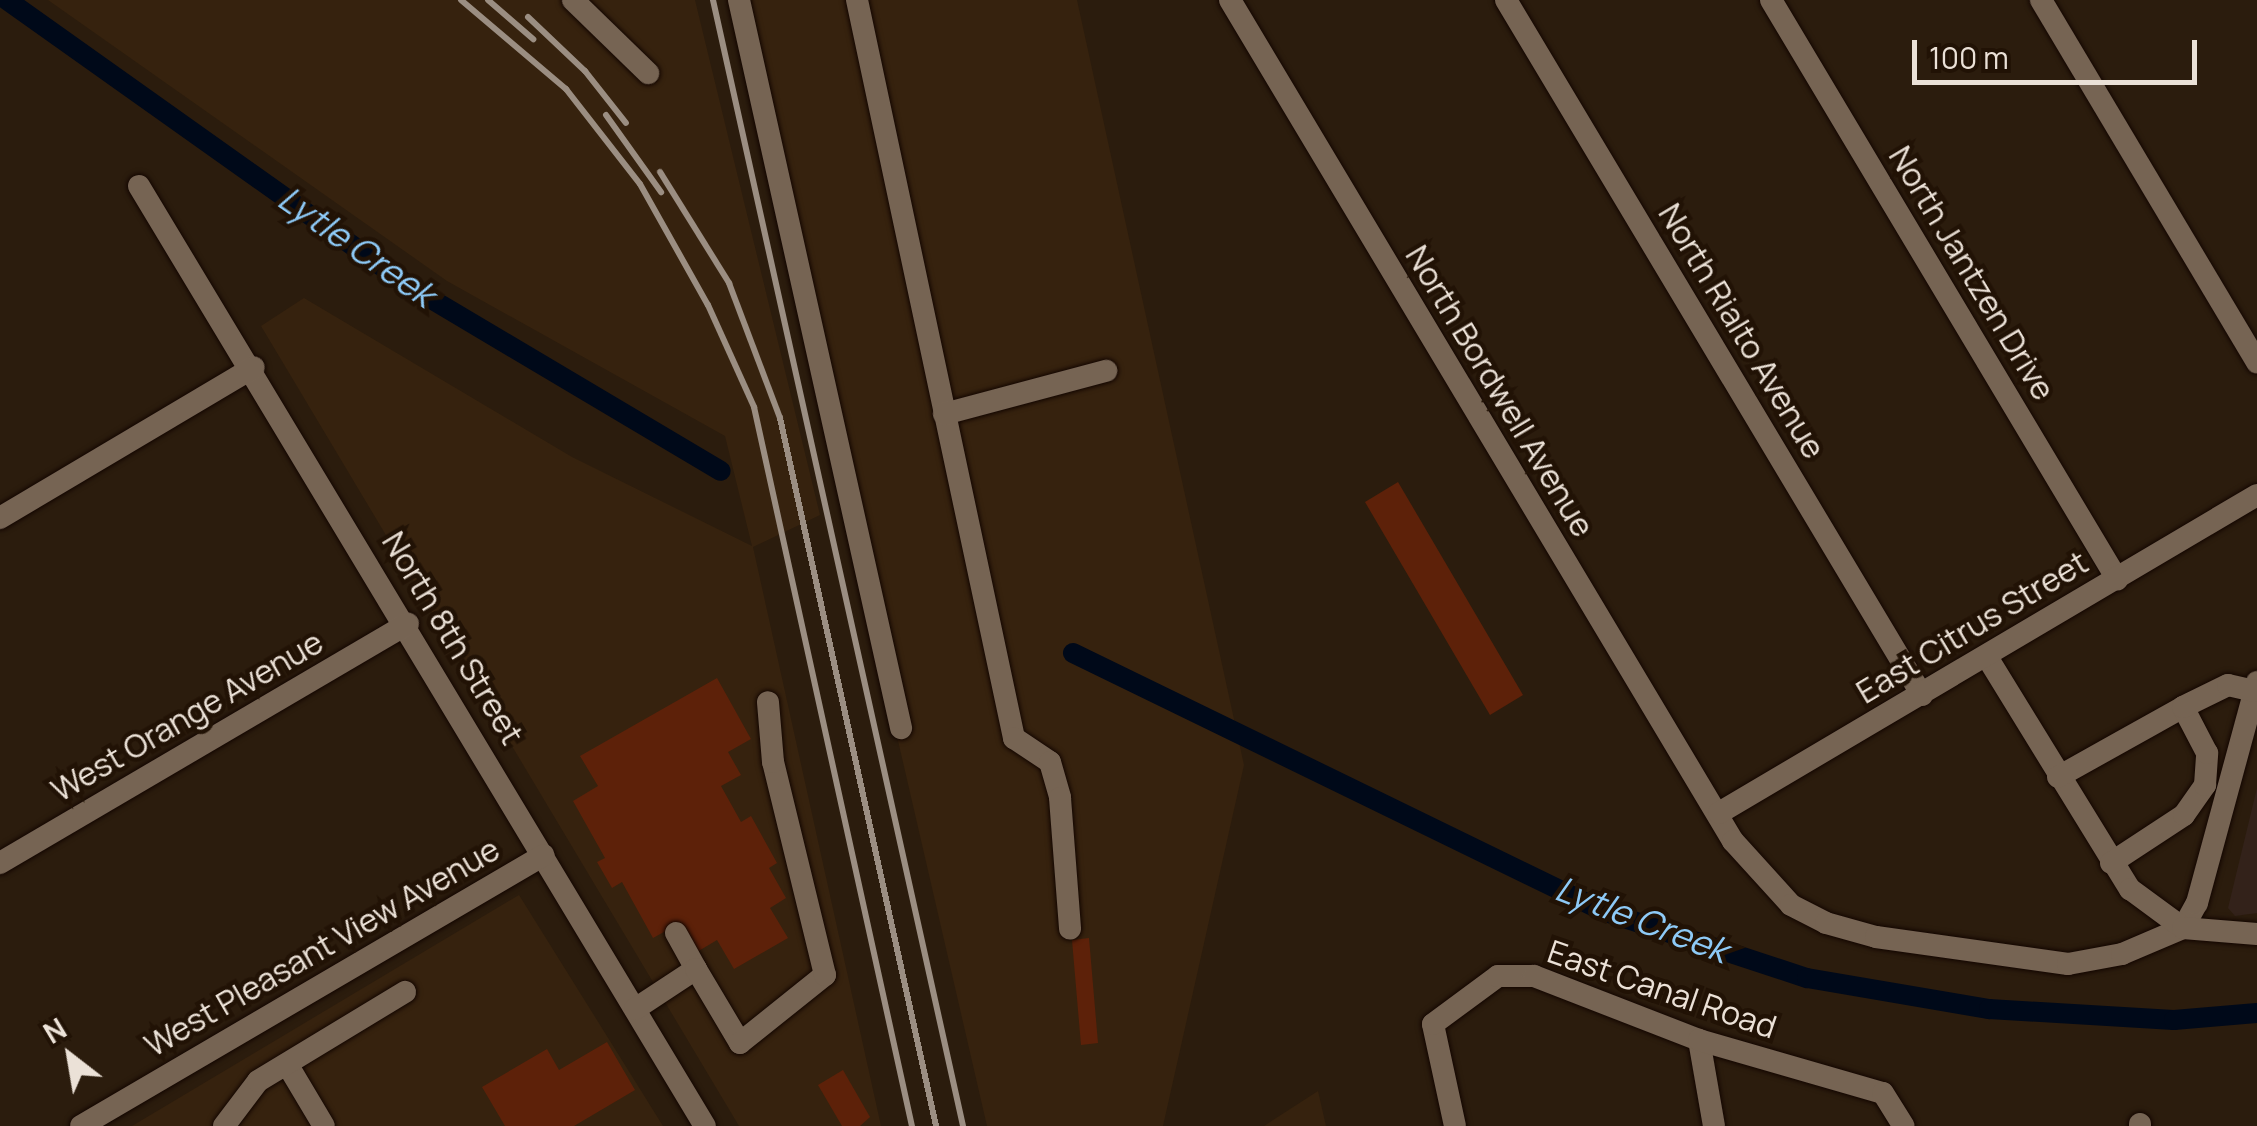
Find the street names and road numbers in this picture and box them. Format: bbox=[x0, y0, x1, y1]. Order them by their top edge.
street label: North Jantzen Drive bbox=[1881, 139, 2063, 407]
street label: North Rialto Avenue bbox=[1651, 197, 1833, 465]
street label: North Bordwell Avenue bbox=[1398, 238, 1602, 544]
street label: North 8th Street bbox=[374, 525, 532, 751]
street label: East Citrus Street bbox=[1849, 543, 2095, 711]
street label: West Orange Avenue bbox=[44, 623, 330, 809]
street label: West Pleasant View Avenue bbox=[138, 830, 506, 1064]
street label: East Canal Road bbox=[1543, 932, 1781, 1046]

